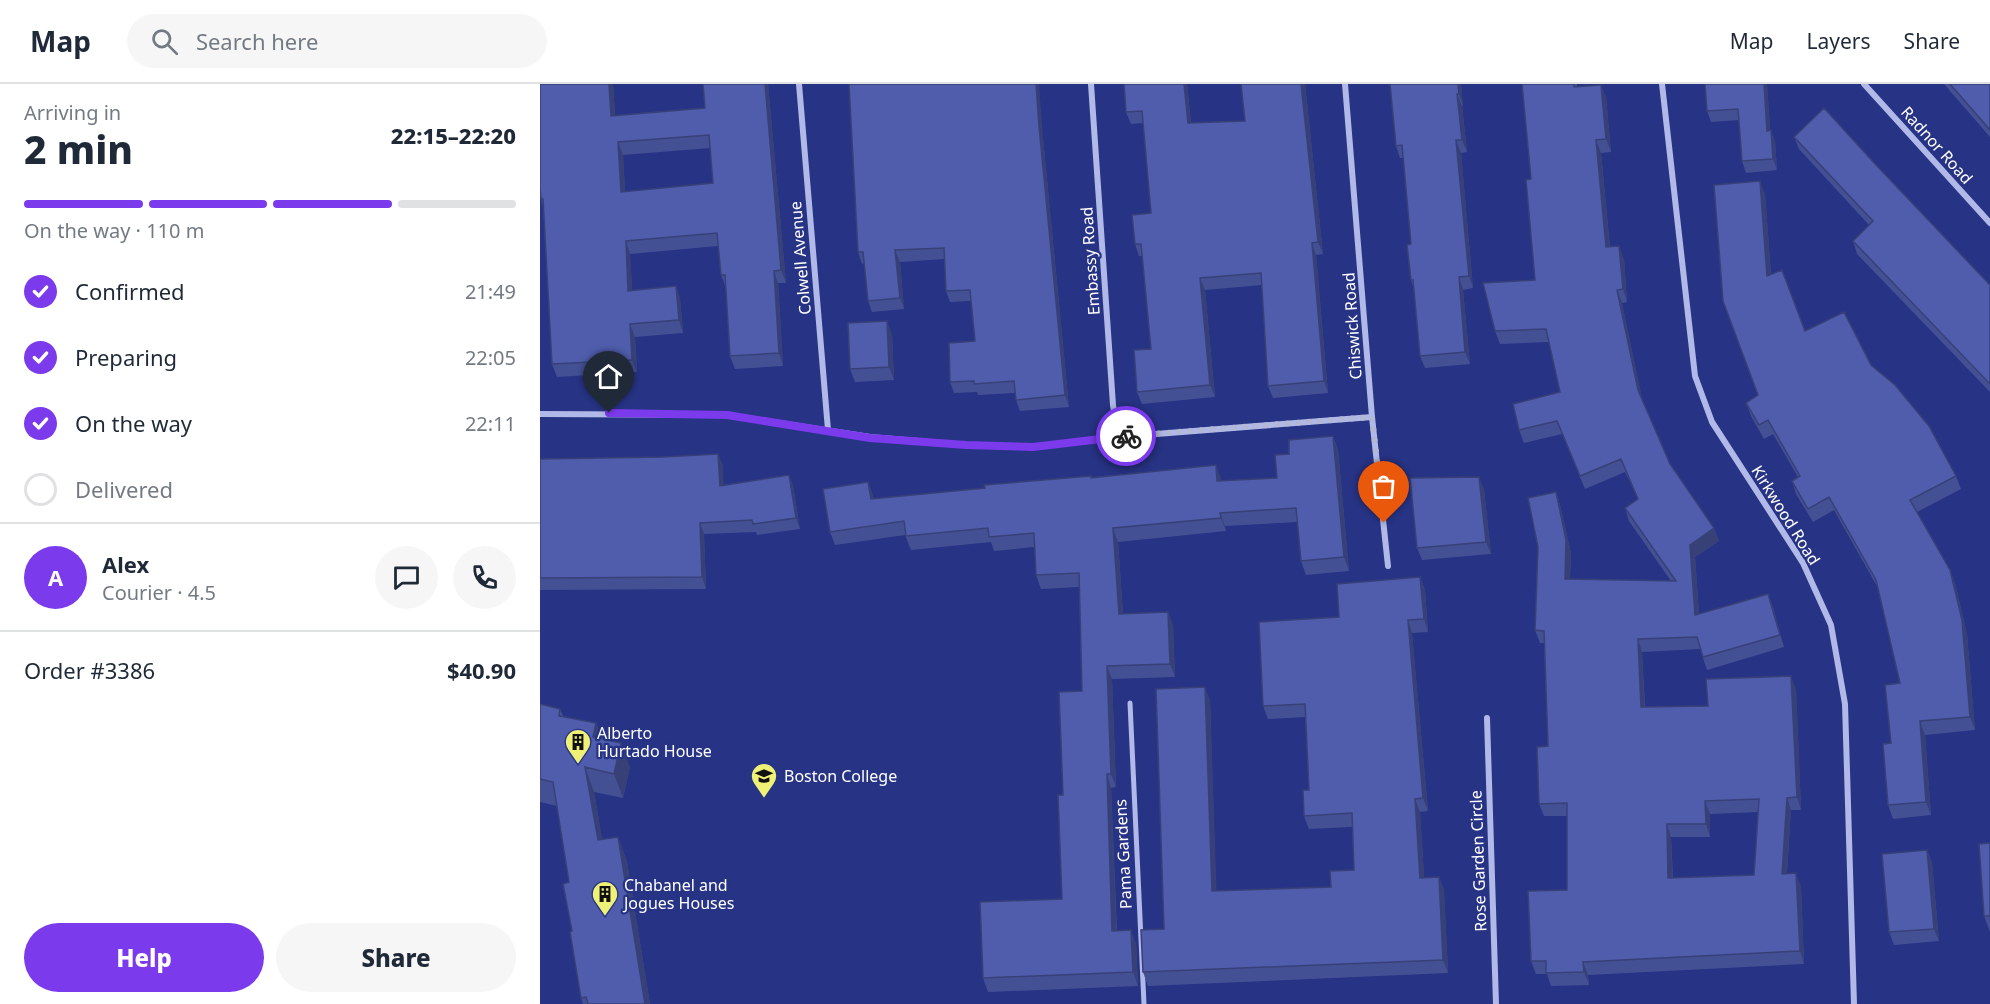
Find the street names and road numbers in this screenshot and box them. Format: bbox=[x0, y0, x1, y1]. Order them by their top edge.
street label: Radnor Road bbox=[1896, 101, 1978, 189]
street label: Colwell Avenue bbox=[784, 200, 816, 316]
street label: Embassy Road bbox=[1075, 206, 1105, 316]
street label: Chiswick Road bbox=[1337, 272, 1367, 380]
street label: Kirkwood Road bbox=[1747, 461, 1825, 569]
street label: Rose Garden Circle bbox=[1465, 790, 1491, 932]
street label: Pama Gardens bbox=[1109, 798, 1137, 910]

